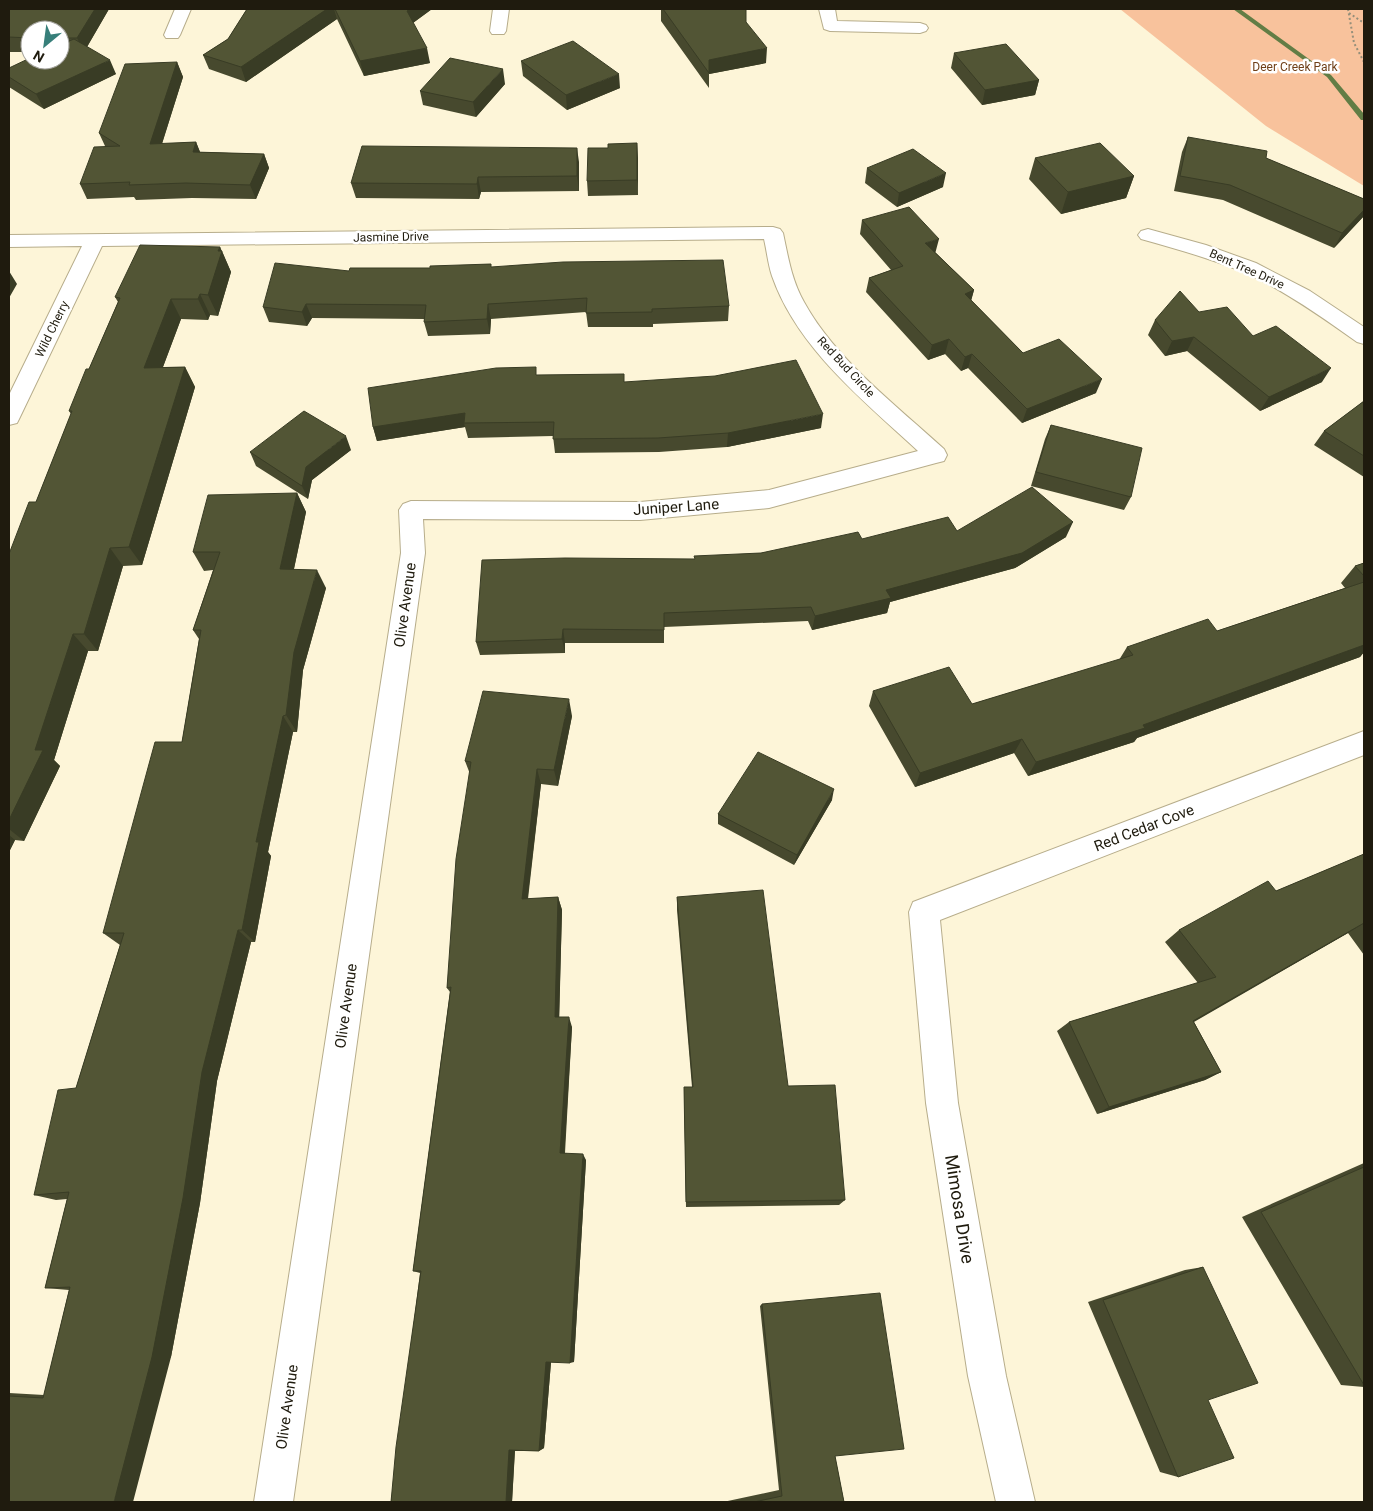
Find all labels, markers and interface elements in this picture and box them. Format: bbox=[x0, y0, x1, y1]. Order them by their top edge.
north arrow bbox=[20, 20, 70, 70]
text: N bbox=[30, 47, 47, 66]
park label: Deer Creek Park bbox=[1252, 60, 1339, 74]
street label: Jasmine Drive bbox=[353, 229, 429, 245]
street label: Bent Tree Drive bbox=[1207, 246, 1287, 292]
street label: Wild Cherry bbox=[32, 298, 72, 359]
street label: Red Bud Circle bbox=[814, 334, 878, 400]
street label: Juniper Lane bbox=[632, 495, 720, 519]
street label: Olive Avenue bbox=[390, 561, 420, 649]
street label: Red Cedar Cove bbox=[1091, 801, 1197, 855]
street label: Olive Avenue bbox=[331, 962, 361, 1050]
street label: Mimosa Drive bbox=[941, 1153, 979, 1265]
street label: Olive Avenue bbox=[272, 1363, 302, 1451]

